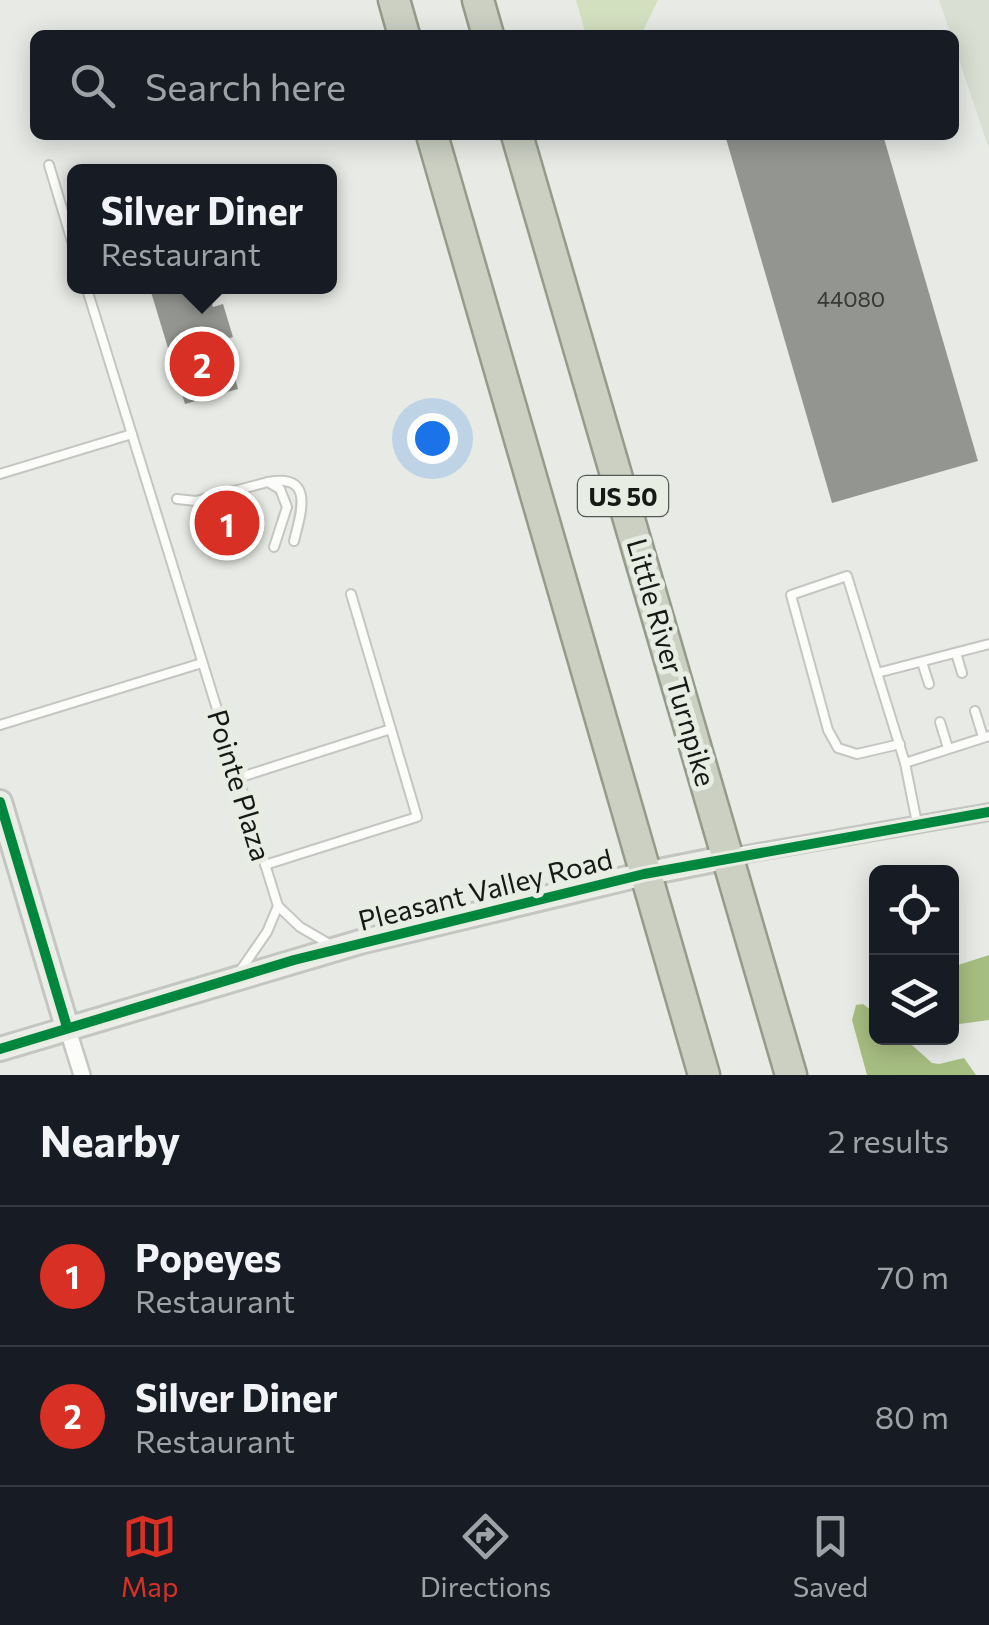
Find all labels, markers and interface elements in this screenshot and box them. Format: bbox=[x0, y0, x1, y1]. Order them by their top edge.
search box bbox=[30, 30, 959, 140]
icon: search bbox=[65, 58, 120, 113]
text: Search here bbox=[145, 62, 346, 109]
popup bbox=[67, 164, 337, 294]
text: Silver Diner bbox=[101, 186, 303, 233]
text: Restaurant bbox=[101, 233, 261, 273]
house number: 44080 bbox=[817, 285, 885, 312]
pin: 2 bbox=[170, 326, 234, 402]
your location bbox=[407, 413, 458, 464]
road number: US 50 bbox=[578, 476, 668, 516]
pin: 1 bbox=[194, 486, 260, 560]
street label: Little River Turnpike bbox=[620, 534, 724, 790]
street label: Pointe Plaza bbox=[201, 705, 279, 865]
street label: Pleasant Valley Road bbox=[354, 841, 616, 937]
map controls bbox=[869, 865, 959, 1045]
button: locate bbox=[869, 865, 959, 955]
button: layers bbox=[869, 955, 959, 1045]
text: Nearby bbox=[40, 1114, 180, 1166]
text: 2 results bbox=[828, 1120, 949, 1160]
text: Popeyes bbox=[135, 1233, 282, 1280]
text: 1 bbox=[65, 1256, 80, 1296]
text: 70 m bbox=[877, 1256, 949, 1296]
text: Restaurant bbox=[135, 1280, 295, 1320]
text: Silver Diner bbox=[135, 1373, 338, 1420]
text: 2 bbox=[63, 1396, 82, 1436]
text: 80 m bbox=[875, 1396, 949, 1436]
text: Restaurant bbox=[135, 1420, 295, 1460]
tab: Map bbox=[121, 1509, 178, 1603]
tab: Directions bbox=[420, 1509, 551, 1603]
tab: Saved bbox=[793, 1509, 868, 1603]

